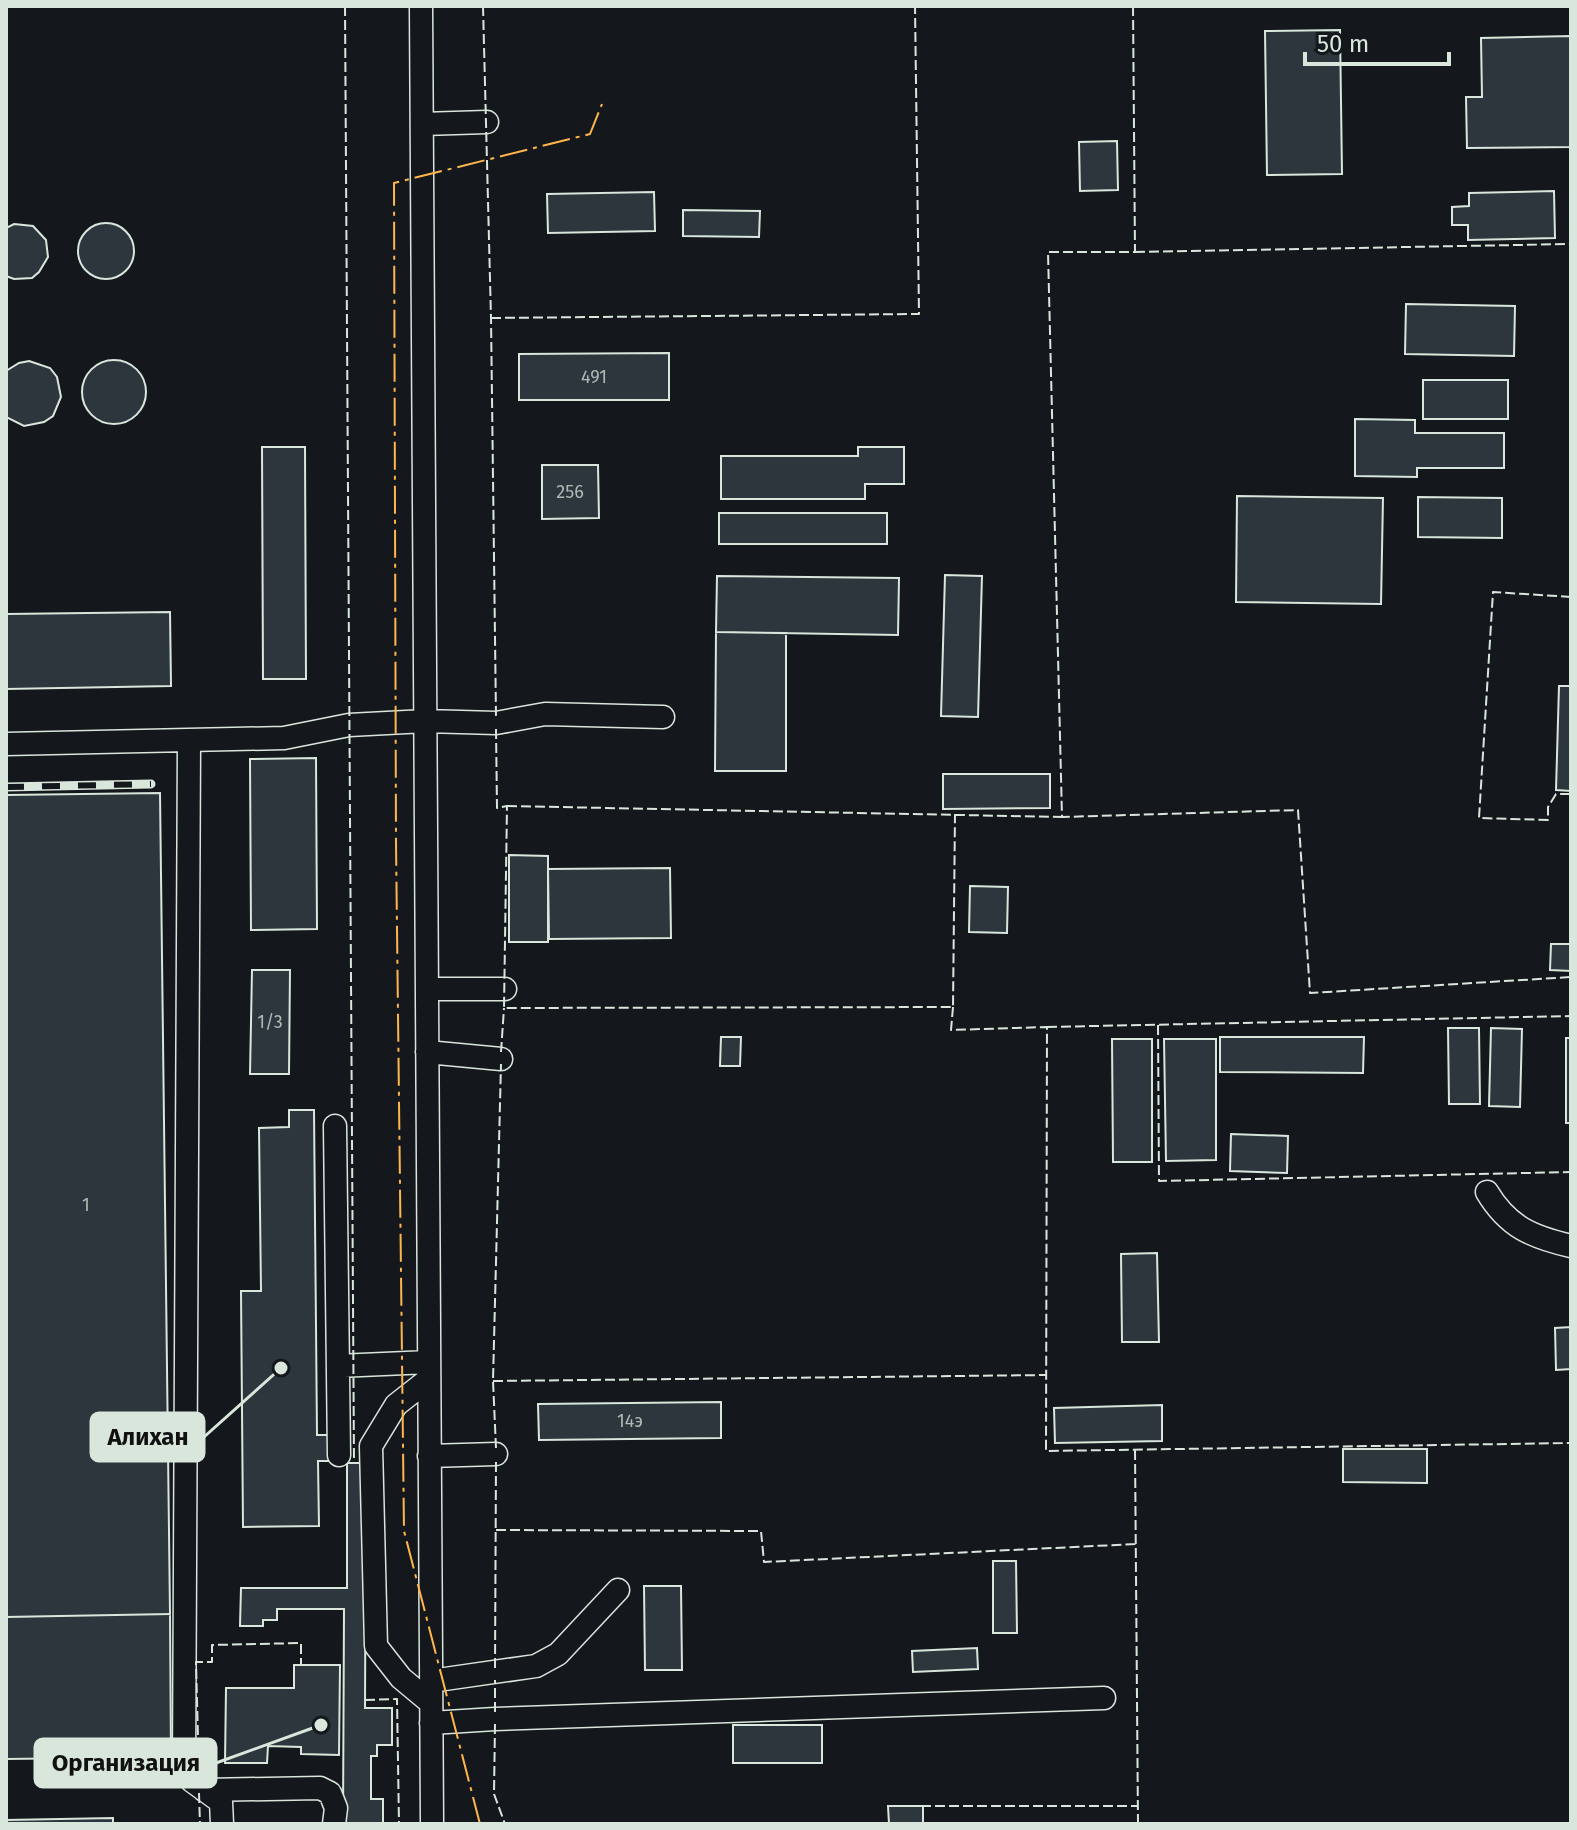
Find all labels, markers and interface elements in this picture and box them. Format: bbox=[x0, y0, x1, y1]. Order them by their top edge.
scale bar bbox=[1305, 16, 1449, 66]
text: 50 m bbox=[1317, 30, 1369, 58]
house number: 491 bbox=[581, 366, 607, 388]
house number: 256 bbox=[556, 481, 584, 503]
house number: 1/3 bbox=[257, 1011, 283, 1033]
house number: 1 bbox=[82, 1194, 90, 1216]
house number: 14э bbox=[617, 1410, 643, 1432]
callout: Алихан bbox=[91, 1413, 204, 1461]
text: Алихан bbox=[106, 1423, 189, 1451]
callout: Организация bbox=[35, 1739, 216, 1787]
text: Организация bbox=[52, 1749, 200, 1777]

